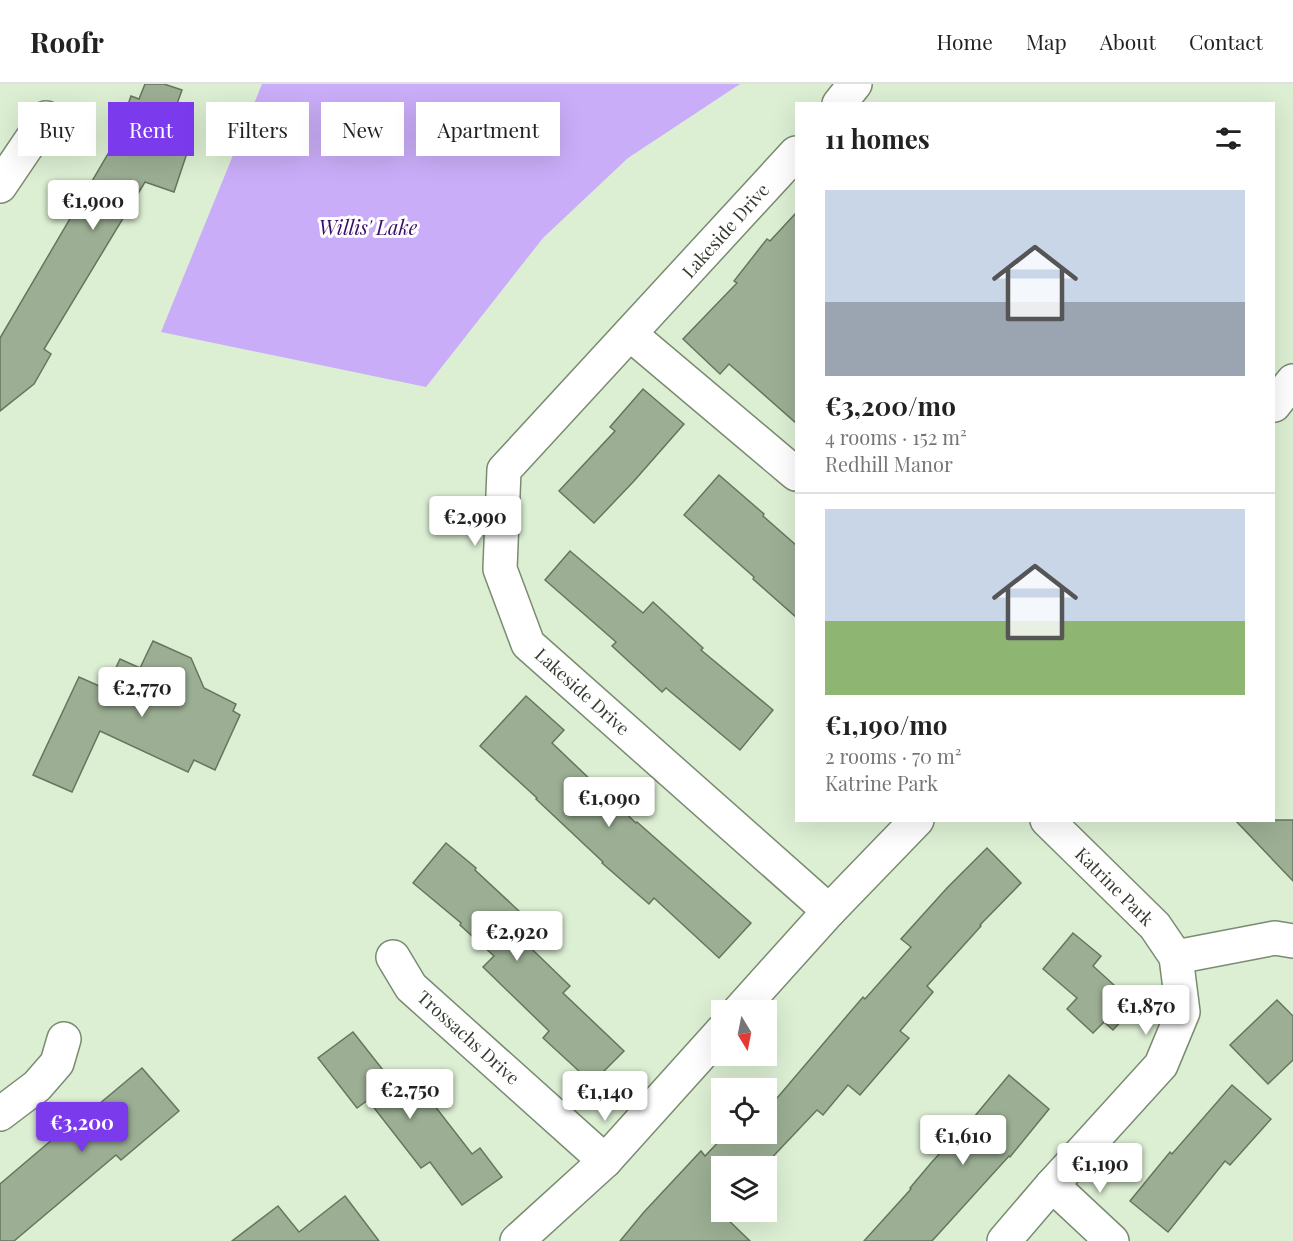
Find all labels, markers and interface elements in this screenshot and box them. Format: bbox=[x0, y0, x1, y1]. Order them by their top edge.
text: Roofr bbox=[30, 23, 104, 60]
text: Home bbox=[937, 27, 993, 55]
text: Map bbox=[1026, 27, 1067, 55]
text: About bbox=[1100, 27, 1156, 55]
text: Contact bbox=[1189, 27, 1263, 55]
chip: Buy bbox=[18, 102, 96, 156]
chip: Rent bbox=[108, 102, 194, 156]
chip: Filters bbox=[206, 102, 309, 156]
chip: New bbox=[321, 102, 404, 156]
chip: Apartment bbox=[416, 102, 560, 156]
text: 11 homes bbox=[825, 121, 930, 156]
icon: filters bbox=[1212, 122, 1245, 155]
street label: Lakeside Drive bbox=[676, 178, 774, 283]
pin: €1,900 bbox=[44, 180, 142, 231]
text: €1,900 bbox=[62, 186, 124, 213]
water label: Willis' Lake bbox=[319, 213, 418, 240]
icon: home bbox=[981, 229, 1089, 337]
text: €3,200/mo bbox=[825, 388, 956, 423]
text: 4 rooms · 152 m² bbox=[825, 423, 967, 450]
text: Redhill Manor bbox=[825, 450, 953, 477]
pin: €2,990 bbox=[426, 496, 524, 547]
text: €2,990 bbox=[443, 502, 507, 529]
icon: home bbox=[981, 548, 1089, 656]
street label: Lakeside Drive bbox=[530, 642, 635, 740]
pin: €2,770 bbox=[93, 667, 191, 718]
text: €2,770 bbox=[112, 673, 172, 700]
text: €1,190/mo bbox=[825, 707, 948, 742]
text: 2 rooms · 70 m² bbox=[825, 742, 962, 769]
text: Katrine Park bbox=[825, 769, 938, 796]
pin: €1,090 bbox=[560, 777, 658, 828]
text: €1,090 bbox=[578, 783, 640, 810]
street label: Katrine Park bbox=[1070, 842, 1159, 931]
pin: €2,920 bbox=[468, 911, 566, 962]
text: €2,920 bbox=[486, 917, 548, 944]
street label: Trossachs Drive bbox=[412, 985, 525, 1090]
pin: €1,870 bbox=[1097, 985, 1195, 1036]
text: €1,870 bbox=[1116, 991, 1176, 1018]
north arrow bbox=[711, 1000, 777, 1066]
map controls bbox=[711, 1000, 777, 1222]
pin: €2,750 bbox=[361, 1069, 459, 1120]
pin: €1,140 bbox=[556, 1071, 654, 1122]
text: €2,750 bbox=[380, 1075, 440, 1102]
text: €1,140 bbox=[577, 1077, 633, 1104]
button: locate bbox=[711, 1078, 777, 1144]
pin: €3,200 bbox=[33, 1102, 131, 1153]
text: €3,200 bbox=[50, 1108, 114, 1135]
pin: €1,610 bbox=[914, 1115, 1012, 1166]
text: €1,610 bbox=[934, 1121, 992, 1148]
pin: €1,190 bbox=[1051, 1143, 1149, 1194]
text: €1,190 bbox=[1071, 1149, 1129, 1176]
button: layers bbox=[711, 1156, 777, 1222]

